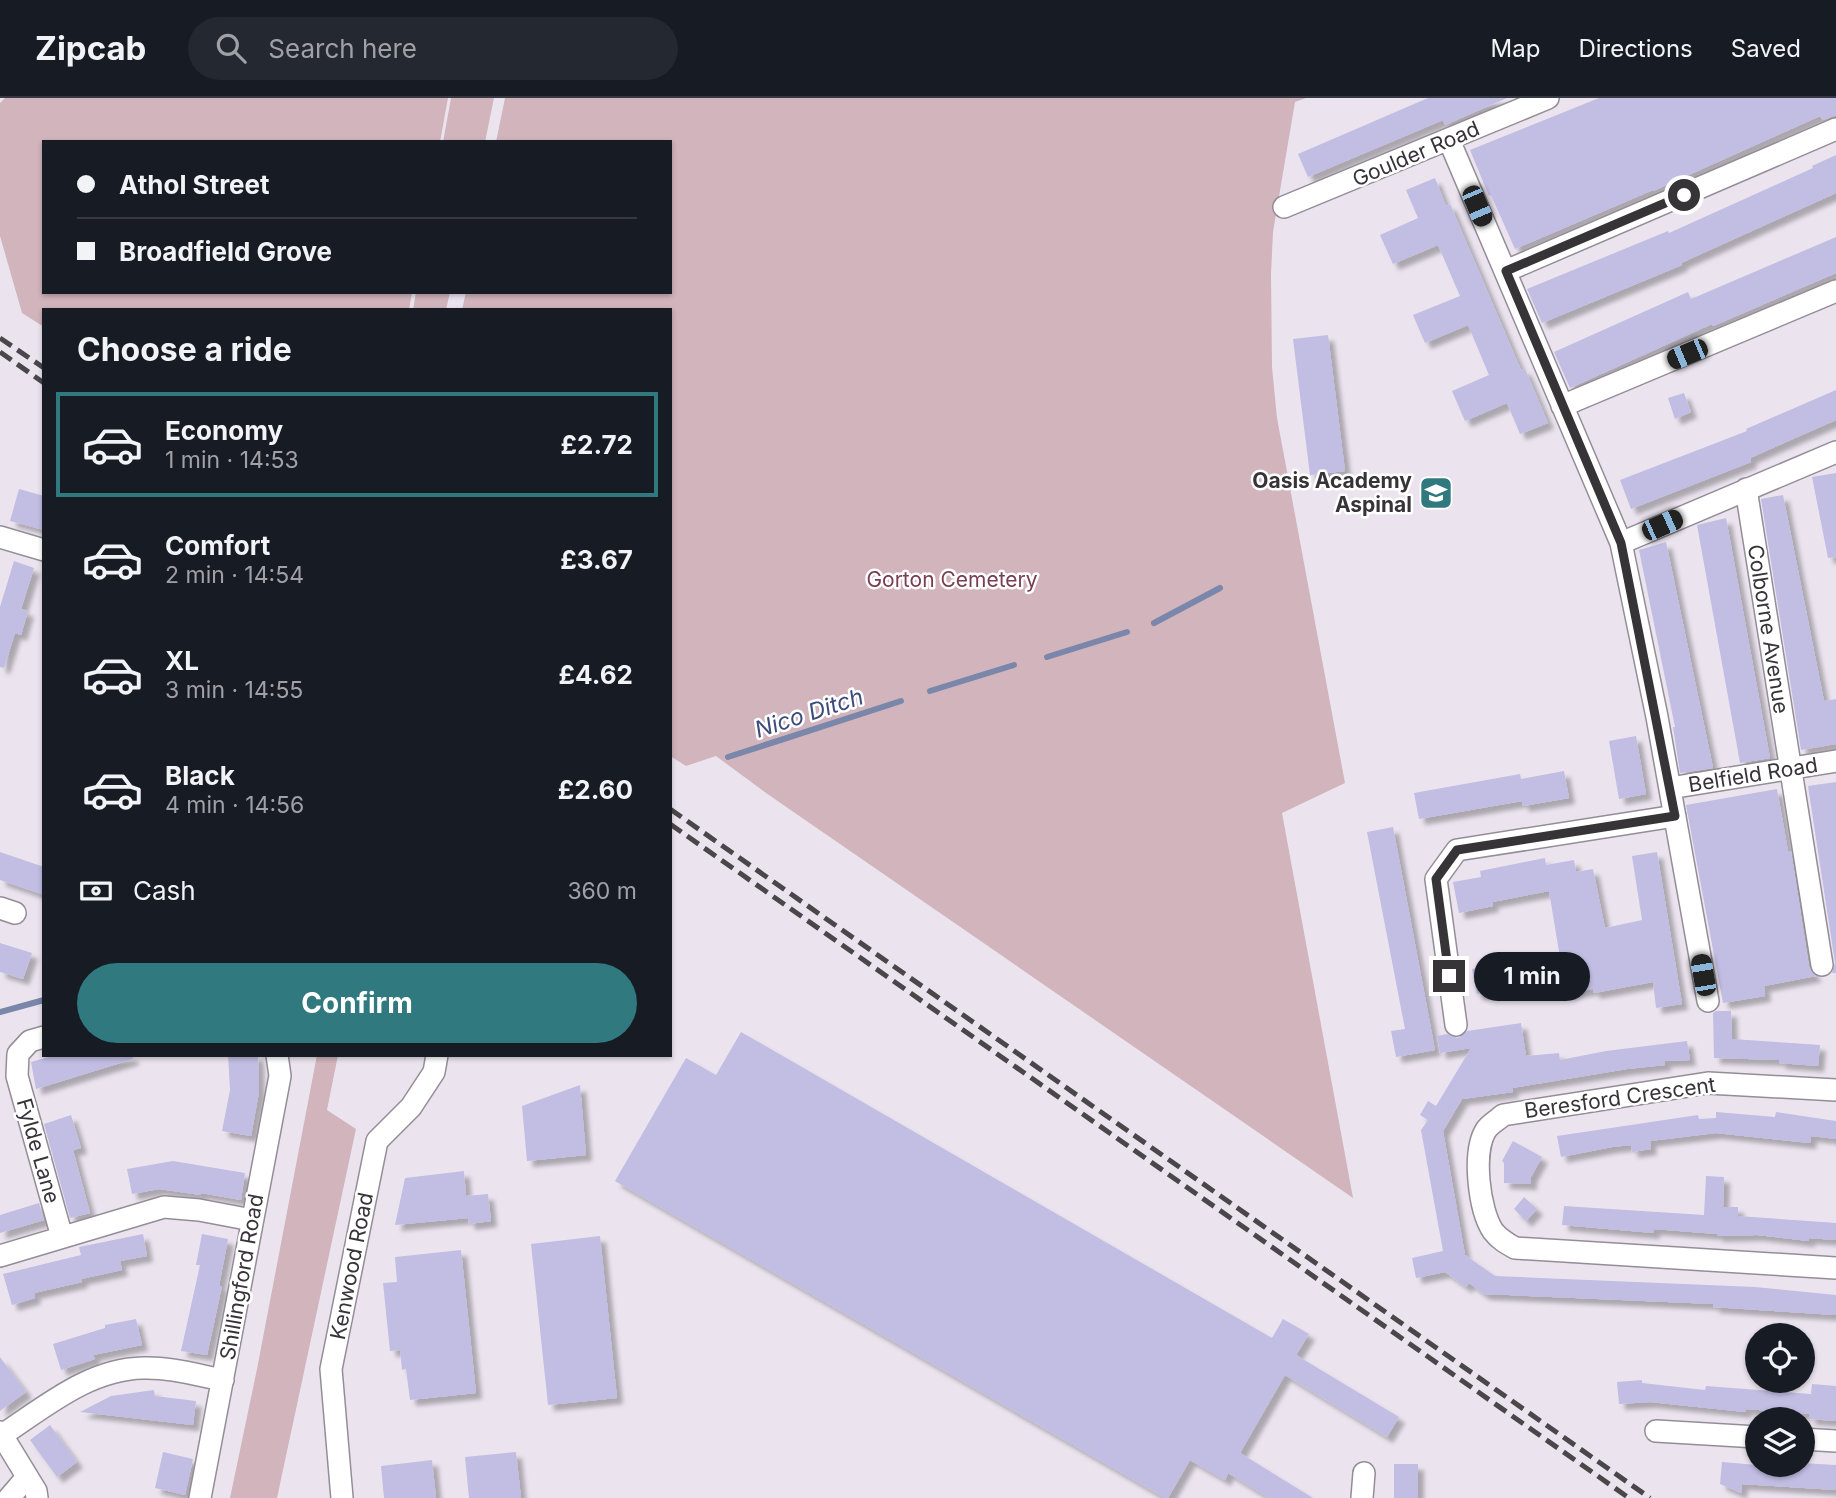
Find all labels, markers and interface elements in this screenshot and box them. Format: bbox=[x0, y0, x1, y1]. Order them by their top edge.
search box bbox=[188, 17, 678, 80]
text: Zipcab bbox=[35, 28, 146, 68]
icon: search bbox=[212, 29, 250, 67]
text: Search here bbox=[268, 33, 417, 64]
text: Map bbox=[1491, 34, 1540, 63]
text: Directions bbox=[1578, 34, 1693, 63]
text: Saved bbox=[1731, 34, 1801, 63]
street label: Goulder Road bbox=[1349, 116, 1483, 191]
text: Athol Street bbox=[119, 169, 270, 200]
route start bbox=[1668, 179, 1700, 211]
car bbox=[1460, 183, 1495, 229]
text: Broadfield Grove bbox=[119, 236, 332, 267]
text: Choose a ride bbox=[77, 330, 292, 369]
car bbox=[1664, 336, 1711, 372]
icon: car bbox=[81, 413, 144, 476]
text: Economy bbox=[165, 415, 283, 446]
text: £2.72 bbox=[560, 429, 633, 460]
text: 1 min · 14:53 bbox=[165, 446, 299, 474]
place label: Oasis Academy Aspinal bbox=[1252, 468, 1412, 517]
school or university icon: Oasis Academy Aspinal bbox=[1417, 474, 1455, 512]
car bbox=[1639, 507, 1686, 543]
icon: car bbox=[81, 528, 144, 591]
text: Comfort bbox=[165, 530, 270, 561]
street label: Colborne Avenue bbox=[1743, 543, 1794, 715]
text: £3.67 bbox=[560, 544, 633, 575]
text: 2 min · 14:54 bbox=[165, 561, 304, 589]
park label: Gorton Cemetery bbox=[866, 567, 1038, 592]
icon: car bbox=[81, 643, 144, 706]
text: XL bbox=[165, 645, 199, 676]
text: £4.62 bbox=[559, 659, 633, 690]
text: 3 min · 14:55 bbox=[165, 676, 303, 704]
water label: Nico Ditch bbox=[751, 682, 867, 744]
street label: Belfield Road bbox=[1686, 752, 1819, 797]
icon: car bbox=[81, 758, 144, 821]
text: Black bbox=[165, 760, 235, 791]
text: £2.60 bbox=[558, 774, 633, 805]
text: 4 min · 14:56 bbox=[165, 791, 304, 819]
icon: cash bbox=[77, 872, 115, 910]
text: Cash bbox=[133, 875, 196, 906]
text: 360 m bbox=[567, 877, 637, 905]
callout: 1 min bbox=[1474, 952, 1589, 1001]
car bbox=[1690, 952, 1717, 998]
route end bbox=[1433, 960, 1465, 992]
text: 1 min bbox=[1504, 962, 1560, 990]
button: Confirm bbox=[77, 963, 637, 1043]
street label: Beresford Crescent bbox=[1523, 1072, 1717, 1123]
street label: Fylde Lane bbox=[12, 1096, 65, 1206]
street label: Kenwood Road bbox=[325, 1190, 378, 1342]
street label: Shillingford Road bbox=[215, 1192, 268, 1362]
map controls bbox=[1745, 1323, 1815, 1477]
button: locate bbox=[1745, 1323, 1815, 1393]
button: layers bbox=[1745, 1407, 1815, 1477]

